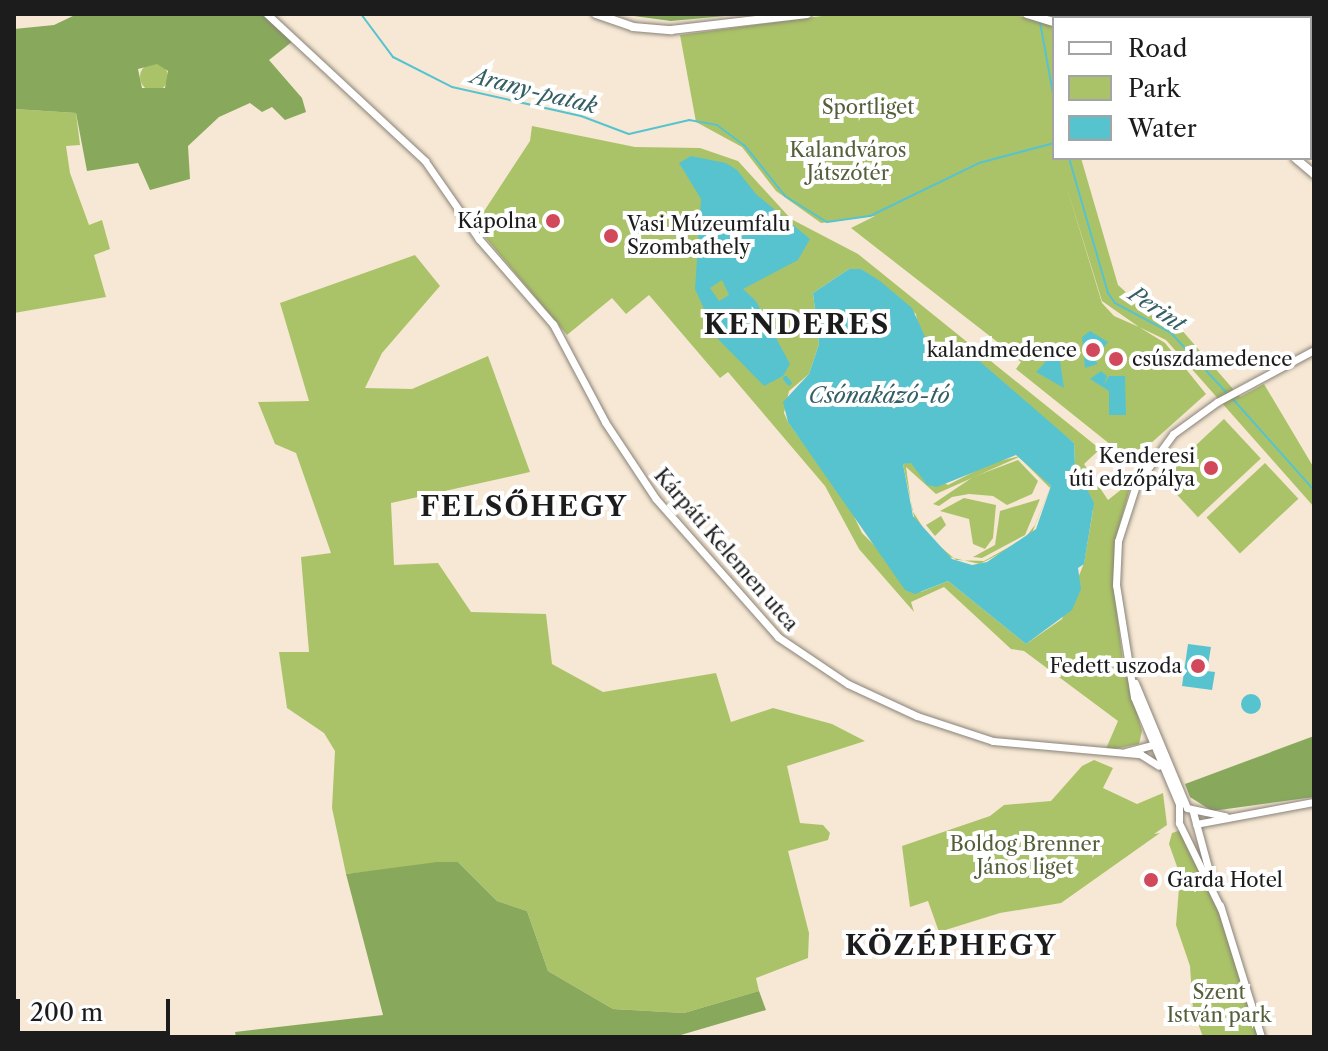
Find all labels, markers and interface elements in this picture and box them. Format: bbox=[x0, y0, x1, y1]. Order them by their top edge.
legend bbox=[1052, 16, 1312, 160]
text: Road bbox=[1128, 34, 1187, 63]
water label: Arany-patak bbox=[468, 63, 600, 119]
text: Park bbox=[1128, 74, 1180, 103]
park label: Sportliget bbox=[822, 95, 914, 119]
text: Water bbox=[1128, 114, 1197, 143]
park label: Kalandváros Játszótér bbox=[789, 138, 907, 185]
place label: Kápolna bbox=[457, 209, 537, 233]
marker: Kápolna bbox=[544, 212, 562, 230]
place label: Vasi Múzeumfalu Szombathely bbox=[627, 212, 791, 259]
marker: Vasi Múzeumfalu Szombathely bbox=[602, 227, 620, 245]
water label: Perint bbox=[1124, 281, 1190, 337]
district label: KENDERES bbox=[704, 307, 890, 341]
place label: kalandmedence bbox=[927, 338, 1077, 362]
marker: kalandmedence bbox=[1084, 341, 1102, 359]
place label: csúszdamedence bbox=[1132, 347, 1292, 371]
marker: csúszdamedence bbox=[1107, 350, 1125, 368]
water label: Csónakázó-tó bbox=[808, 383, 950, 409]
place label: Kenderesi úti edzőpálya bbox=[1069, 444, 1195, 491]
marker: Kenderesi úti edzőpálya bbox=[1202, 459, 1220, 477]
street label: Kárpáti Kelemen utca bbox=[649, 464, 803, 636]
district label: FELSŐHEGY bbox=[420, 489, 628, 523]
place label: Fedett uszoda bbox=[1049, 654, 1182, 678]
marker: Fedett uszoda bbox=[1189, 657, 1207, 675]
park label: Boldog Brenner János liget bbox=[950, 832, 1100, 879]
place label: Garda Hotel bbox=[1167, 868, 1283, 892]
marker: Garda Hotel bbox=[1142, 871, 1160, 889]
district label: KÖZÉPHEGY bbox=[845, 928, 1057, 962]
park label: Szent István park bbox=[1167, 980, 1271, 1027]
scale bar bbox=[20, 983, 174, 1033]
text: 200 m bbox=[30, 998, 103, 1027]

